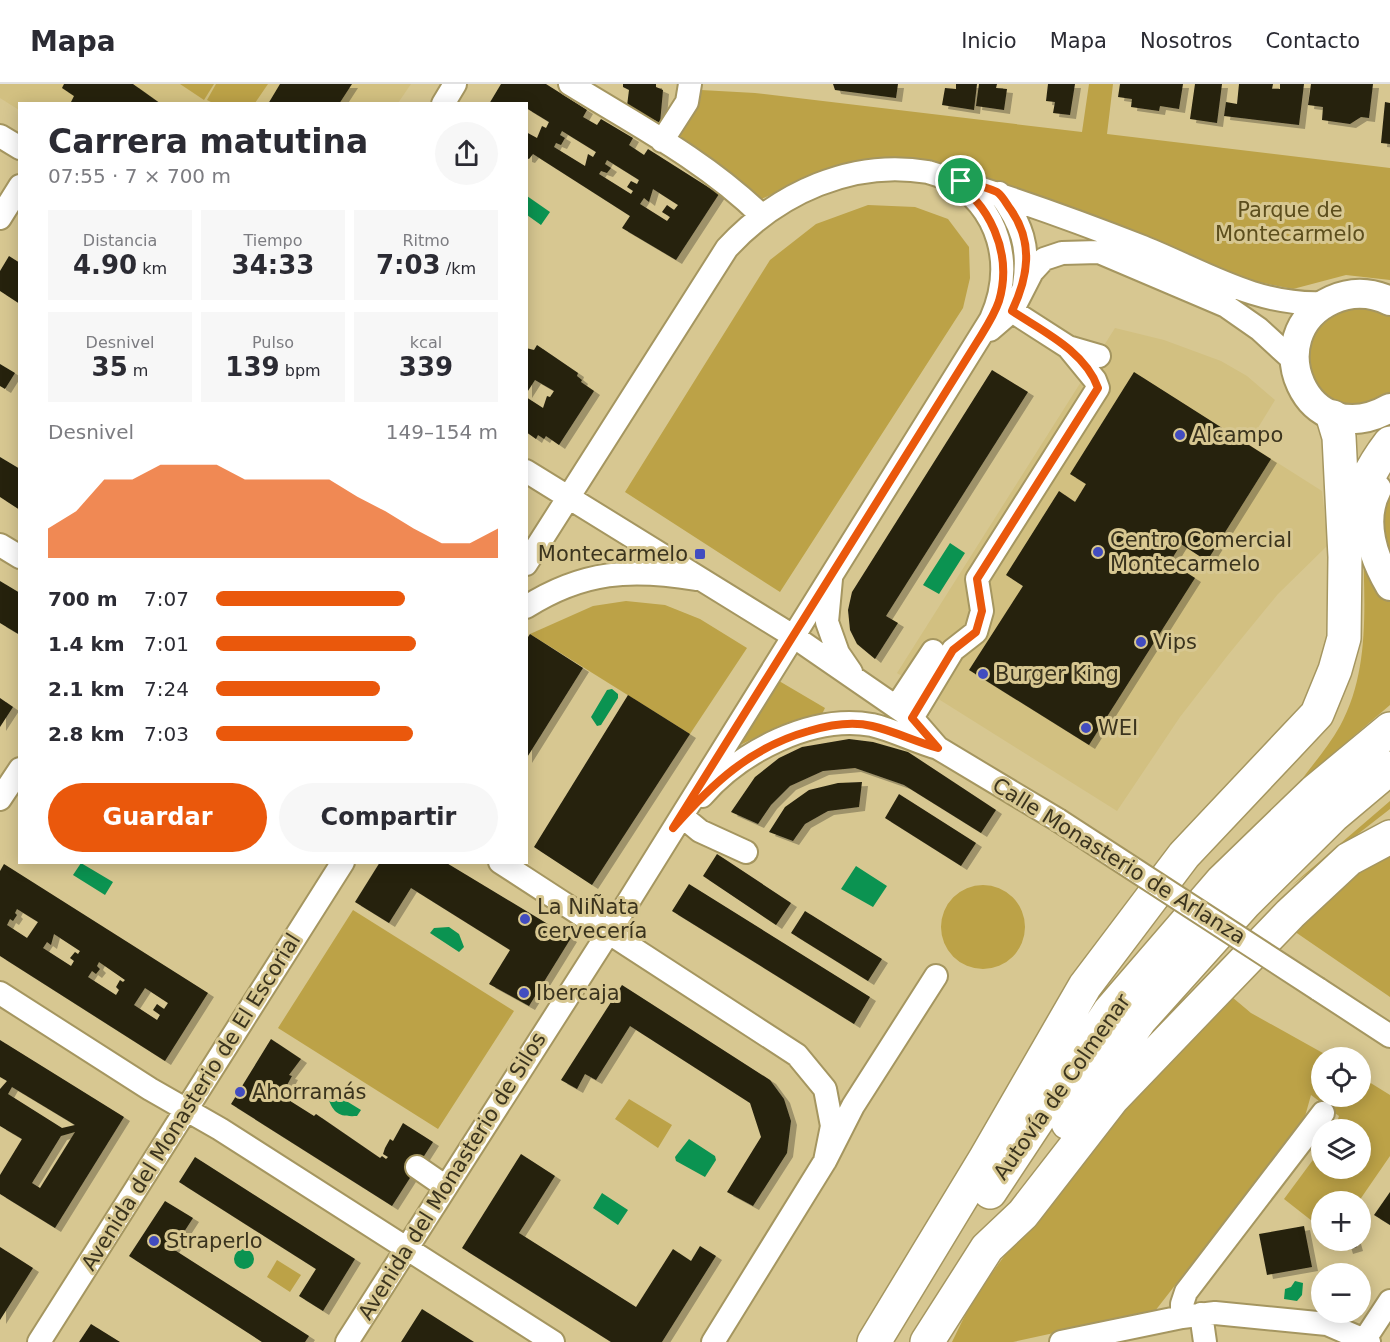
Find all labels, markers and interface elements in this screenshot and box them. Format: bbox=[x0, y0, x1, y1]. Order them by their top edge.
text: Mapa bbox=[30, 25, 116, 58]
text: Inicio bbox=[961, 29, 1017, 53]
text: Mapa bbox=[1050, 29, 1107, 53]
text: Nosotros bbox=[1140, 29, 1232, 53]
text: Contacto bbox=[1265, 29, 1360, 53]
text: Carrera matutina bbox=[48, 122, 368, 161]
button: share bbox=[435, 122, 498, 185]
pin bbox=[935, 155, 986, 206]
text: 07:55 · 7 × 700 m bbox=[48, 164, 231, 188]
icon: arrive bbox=[944, 164, 977, 197]
park label: Parque de Montecarmelo bbox=[1215, 198, 1365, 246]
text: Distancia bbox=[83, 231, 157, 250]
text: Tiempo bbox=[243, 231, 303, 250]
text: Ritmo bbox=[402, 231, 450, 250]
text: 4.90 bbox=[73, 250, 137, 280]
text: 34:33 bbox=[232, 250, 314, 280]
text: 7:03 bbox=[376, 250, 441, 280]
text: km bbox=[137, 259, 167, 278]
text: /km bbox=[441, 259, 476, 278]
text: Desnivel bbox=[86, 333, 154, 352]
text: Pulso bbox=[252, 333, 294, 352]
text: kcal bbox=[410, 333, 442, 352]
text: 35 bbox=[92, 352, 128, 382]
text: 139 bbox=[225, 352, 280, 382]
text: 339 bbox=[399, 352, 453, 382]
text: m bbox=[128, 361, 148, 380]
text: bpm bbox=[280, 361, 321, 380]
text: Desnivel bbox=[48, 420, 134, 444]
text: 149–154 m bbox=[386, 420, 498, 444]
place label: Alcampo bbox=[1192, 423, 1283, 447]
marker: Alcampo bbox=[1173, 428, 1187, 442]
place label: Centro Comercial Montecarmelo bbox=[1110, 528, 1292, 576]
place label: Montecarmelo bbox=[538, 542, 688, 566]
marker: Centro Comercial Montecarmelo bbox=[1091, 545, 1105, 559]
marker: Montecarmelo bbox=[693, 547, 707, 561]
text: 700 m bbox=[48, 587, 118, 611]
text: 7:07 bbox=[144, 587, 189, 611]
place label: Vips bbox=[1153, 630, 1197, 654]
text: 1.4 km bbox=[48, 632, 125, 656]
text: 7:01 bbox=[144, 632, 189, 656]
marker: Vips bbox=[1134, 635, 1148, 649]
place label: Burger King bbox=[995, 662, 1119, 686]
marker: Burger King bbox=[976, 667, 990, 681]
text: 2.1 km bbox=[48, 677, 125, 701]
text: 7:24 bbox=[144, 677, 189, 701]
place label: WEI bbox=[1098, 716, 1138, 740]
marker: WEI bbox=[1079, 721, 1093, 735]
text: 2.8 km bbox=[48, 722, 125, 746]
text: 7:03 bbox=[144, 722, 189, 746]
street label: Calle Monasterio de Arlanza bbox=[988, 773, 1250, 949]
button: Guardar bbox=[48, 783, 267, 852]
button: Compartir bbox=[279, 783, 498, 852]
place label: La NiÑata cervecería bbox=[537, 893, 647, 943]
marker: La NiÑata cervecería bbox=[518, 912, 532, 926]
street label: Avenida del Monasterio de El Escorial bbox=[77, 929, 305, 1275]
place label: Ibercaja bbox=[536, 981, 620, 1005]
marker: Ibercaja bbox=[517, 986, 531, 1000]
street label: Autovía de Colmenar bbox=[989, 989, 1135, 1184]
street label: Avenida del Monasterio de Silos bbox=[353, 1028, 551, 1324]
map controls bbox=[1311, 1047, 1371, 1323]
button: locate bbox=[1311, 1047, 1371, 1107]
place label: Ahorramás bbox=[252, 1080, 367, 1104]
marker: Ahorramás bbox=[233, 1085, 247, 1099]
button: layers bbox=[1311, 1119, 1371, 1179]
button: + bbox=[1311, 1191, 1371, 1251]
place label: Straperlo bbox=[166, 1229, 263, 1253]
marker: Straperlo bbox=[147, 1234, 161, 1248]
button: − bbox=[1311, 1263, 1371, 1323]

